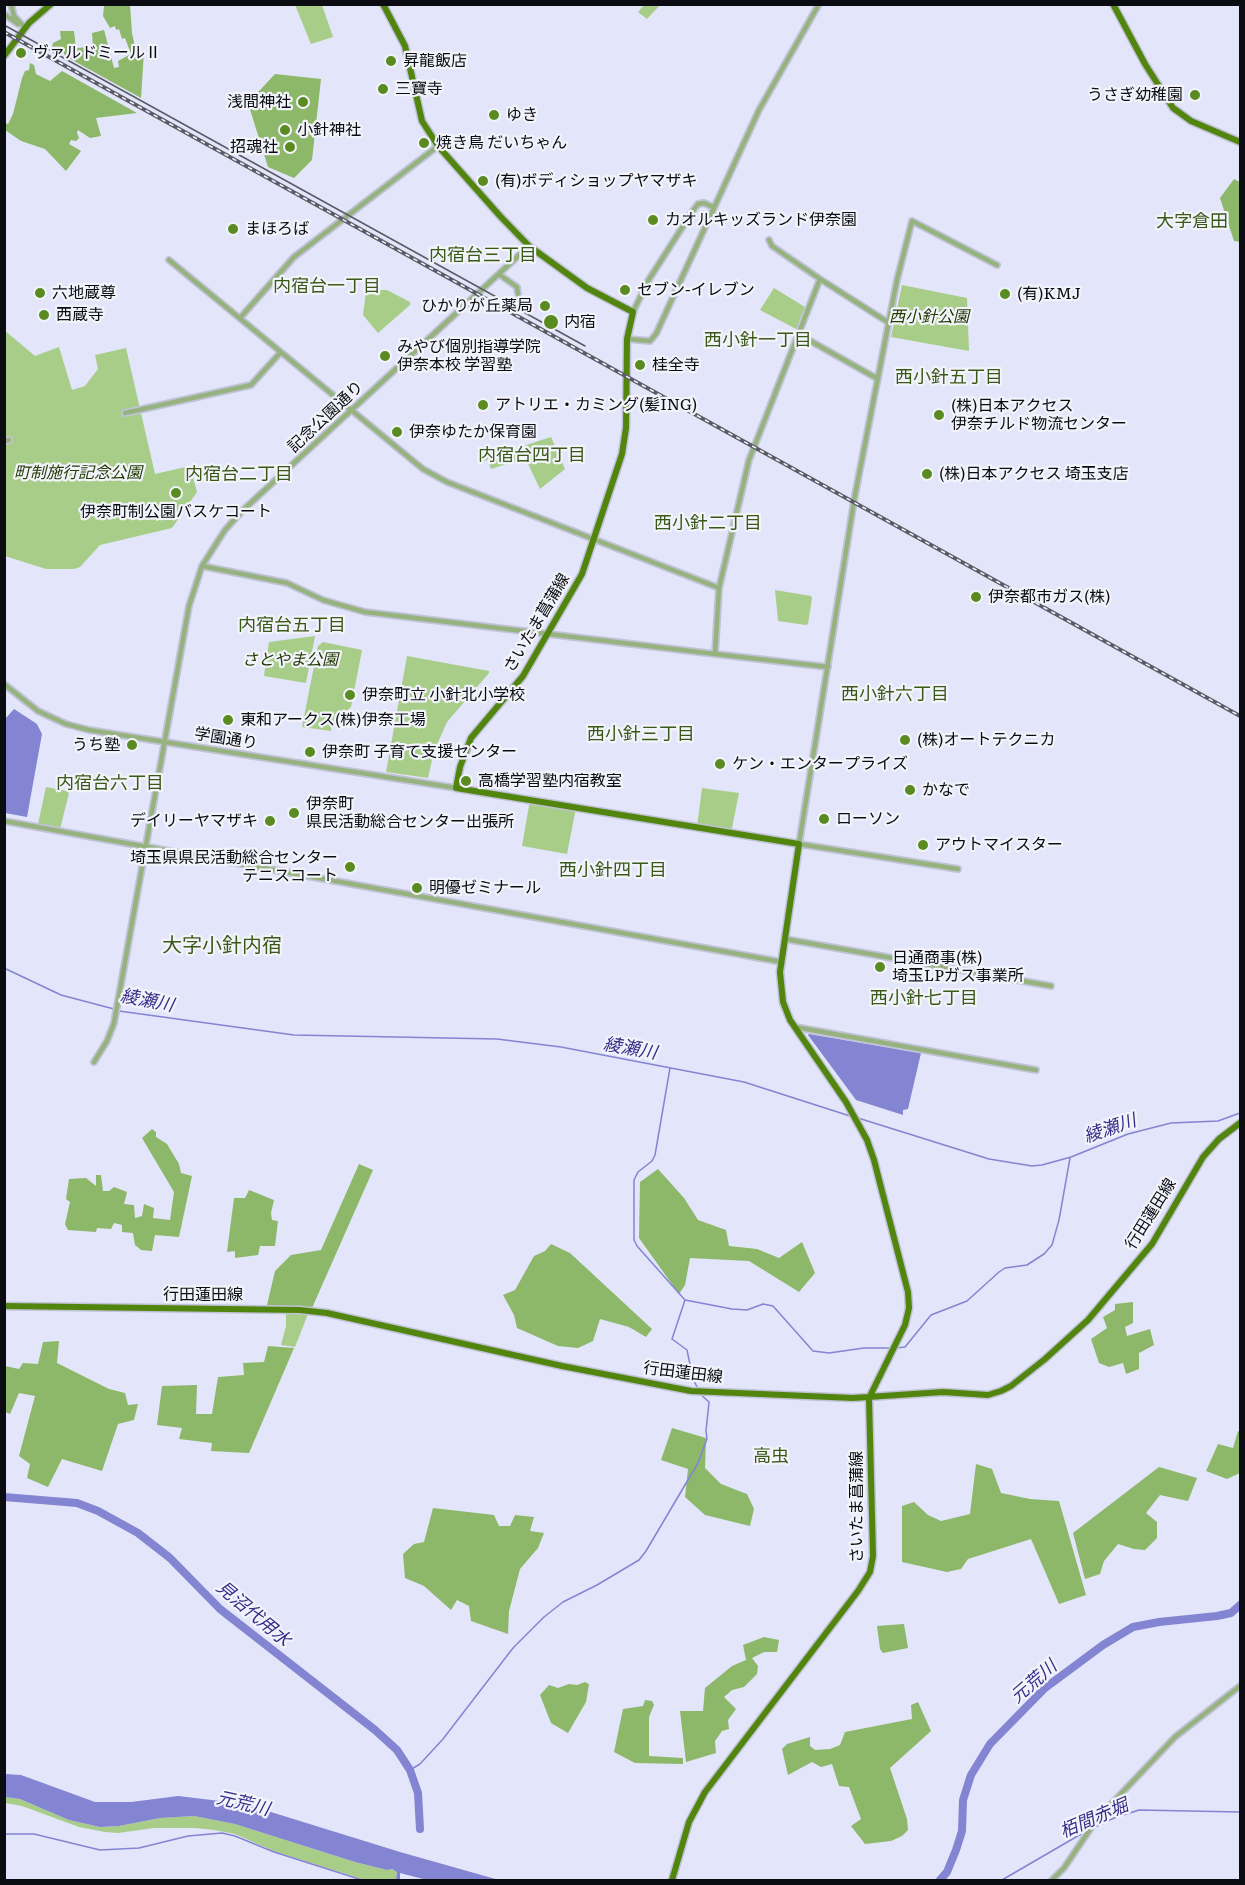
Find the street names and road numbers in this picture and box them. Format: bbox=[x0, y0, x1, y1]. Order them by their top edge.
street label: 記念公園通り bbox=[284, 377, 368, 457]
street label: さいたま菖蒲線 bbox=[500, 570, 574, 676]
street label: 学園通り bbox=[193, 725, 259, 753]
street label: 行田蓮田線 bbox=[1122, 1175, 1180, 1253]
street label: 行田蓮田線 bbox=[163, 1285, 243, 1305]
street label: 行田蓮田線 bbox=[642, 1359, 724, 1387]
street label: さいたま菖蒲線 bbox=[847, 1451, 867, 1563]

